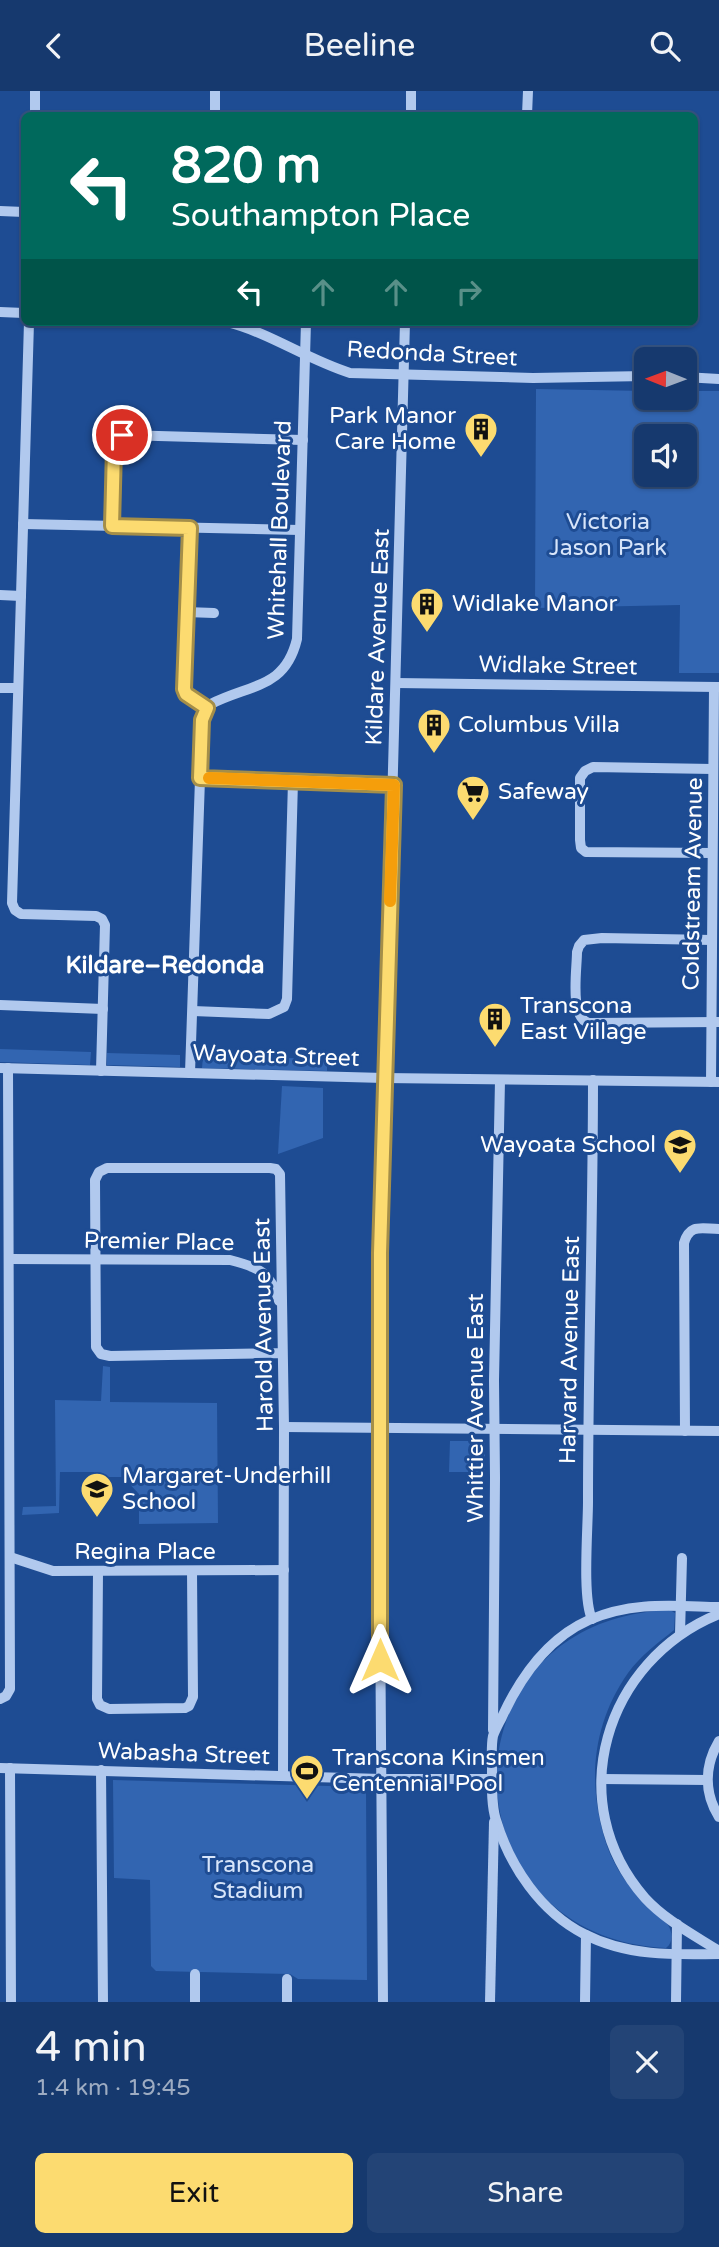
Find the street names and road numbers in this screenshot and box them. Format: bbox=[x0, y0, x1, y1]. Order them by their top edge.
street label: Redonda Street bbox=[346, 336, 518, 372]
street label: Whitehall Boulevard bbox=[262, 420, 298, 640]
street label: Kildare Avenue East bbox=[360, 528, 396, 746]
street label: Widlake Street bbox=[478, 651, 638, 681]
street label: Coldstream Avenue bbox=[677, 777, 709, 991]
street label: Wayoata Street bbox=[192, 1039, 360, 1073]
street label: Harold Avenue East bbox=[248, 1217, 280, 1432]
street label: Premier Place bbox=[83, 1227, 235, 1257]
street label: Harvard Avenue East bbox=[554, 1235, 586, 1464]
street label: Whittier Avenue East bbox=[462, 1293, 490, 1523]
street label: Regina Place bbox=[74, 1538, 216, 1566]
street label: Wabasha Street bbox=[97, 1737, 271, 1771]

